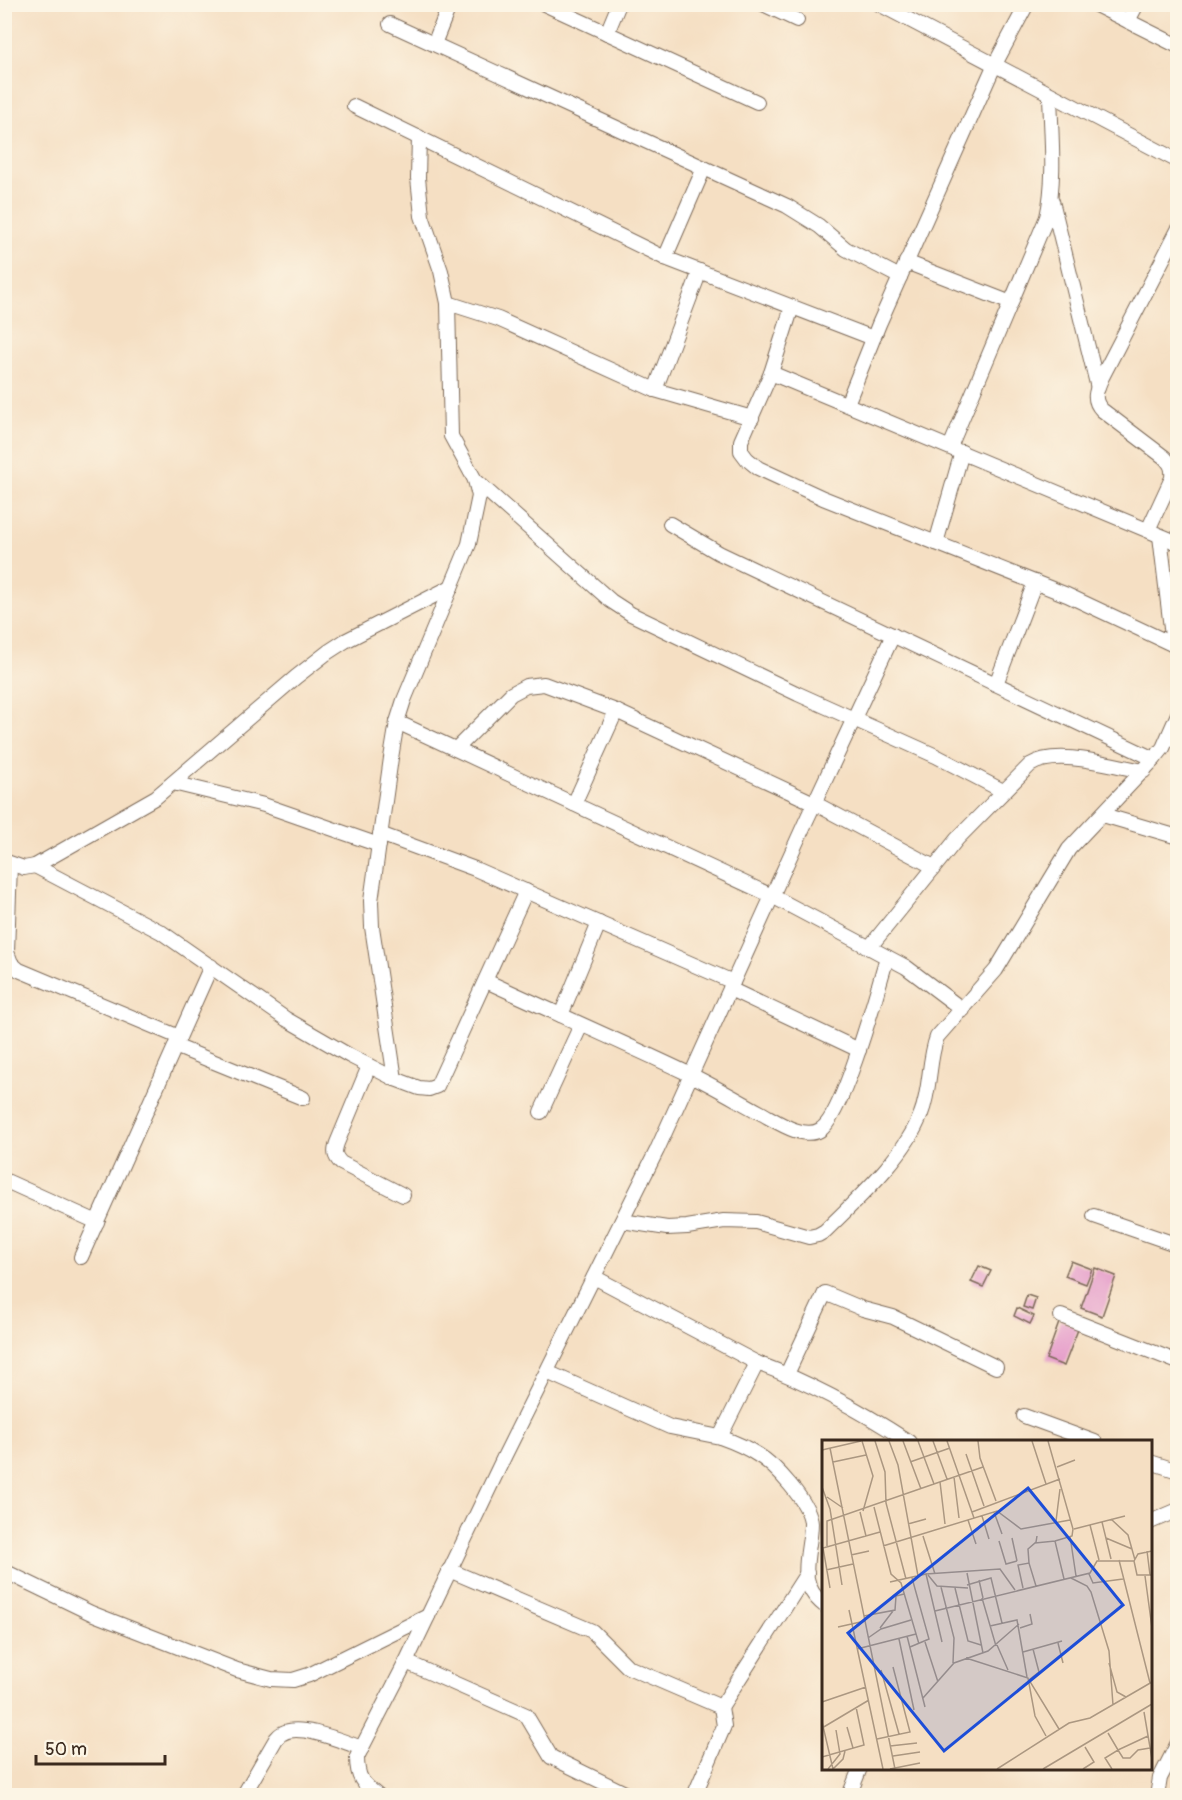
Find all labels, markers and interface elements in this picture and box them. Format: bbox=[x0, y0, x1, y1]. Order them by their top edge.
inset map bbox=[822, 1440, 1152, 1770]
scale bar bbox=[36, 1728, 165, 1766]
text: 50 m bbox=[45, 1738, 87, 1761]

